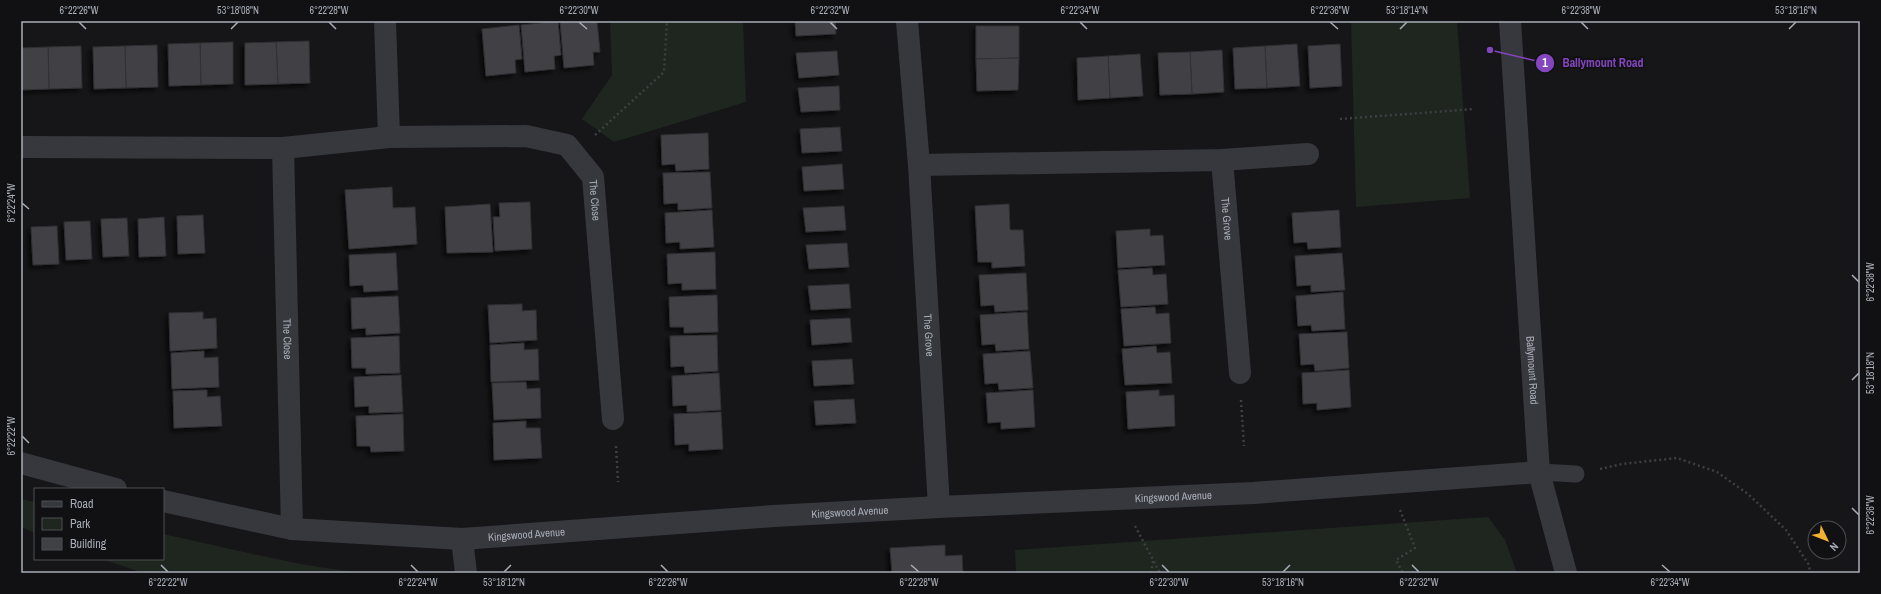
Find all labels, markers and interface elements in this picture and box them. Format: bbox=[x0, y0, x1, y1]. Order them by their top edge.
text: 6°22'26"W bbox=[59, 4, 99, 17]
text: 53°18'08"N bbox=[217, 4, 259, 17]
text: 6°22'28"W bbox=[309, 4, 349, 17]
text: 6°22'30"W bbox=[559, 4, 599, 17]
text: 6°22'32"W bbox=[810, 4, 850, 17]
text: 6°22'34"W bbox=[1060, 4, 1100, 17]
text: 6°22'36"W bbox=[1310, 4, 1350, 17]
text: 53°18'14"N bbox=[1386, 4, 1428, 17]
text: 6°22'38"W bbox=[1561, 4, 1601, 17]
text: 53°18'16"N bbox=[1775, 4, 1817, 17]
callout: Ballymount Road bbox=[1535, 51, 1652, 75]
text: 1 bbox=[1542, 55, 1548, 71]
text: Ballymount Road bbox=[1563, 55, 1643, 71]
street label: The Close bbox=[586, 179, 604, 221]
text: 6°22'24"W bbox=[5, 183, 18, 223]
street label: The Grove bbox=[1218, 197, 1236, 241]
text: 6°22'38"W bbox=[1864, 262, 1877, 302]
street label: The Grove bbox=[921, 313, 937, 357]
street label: The Close bbox=[280, 318, 295, 360]
street label: Ballymount Road bbox=[1523, 335, 1542, 405]
text: 53°18'18"N bbox=[1864, 352, 1877, 394]
text: 6°22'22"W bbox=[5, 416, 18, 456]
legend bbox=[34, 488, 164, 560]
street label: Kingswood Avenue bbox=[1134, 488, 1212, 505]
text: 6°22'36"W bbox=[1864, 495, 1877, 535]
text: Road bbox=[70, 496, 94, 512]
street label: Kingswood Avenue bbox=[811, 503, 889, 521]
text: Park bbox=[70, 516, 90, 532]
north arrow bbox=[1807, 520, 1847, 560]
street label: Kingswood Avenue bbox=[487, 524, 566, 544]
text: Building bbox=[70, 536, 107, 552]
text: N bbox=[1827, 540, 1842, 554]
text: 6°22'22"W bbox=[148, 576, 188, 589]
text: 6°22'24"W bbox=[398, 576, 438, 589]
text: 53°18'12"N bbox=[483, 576, 525, 589]
text: 6°22'26"W bbox=[648, 576, 688, 589]
text: 6°22'28"W bbox=[899, 576, 939, 589]
text: 6°22'30"W bbox=[1149, 576, 1189, 589]
text: 53°18'16"N bbox=[1262, 576, 1304, 589]
text: 6°22'32"W bbox=[1399, 576, 1439, 589]
text: 6°22'34"W bbox=[1650, 576, 1690, 589]

